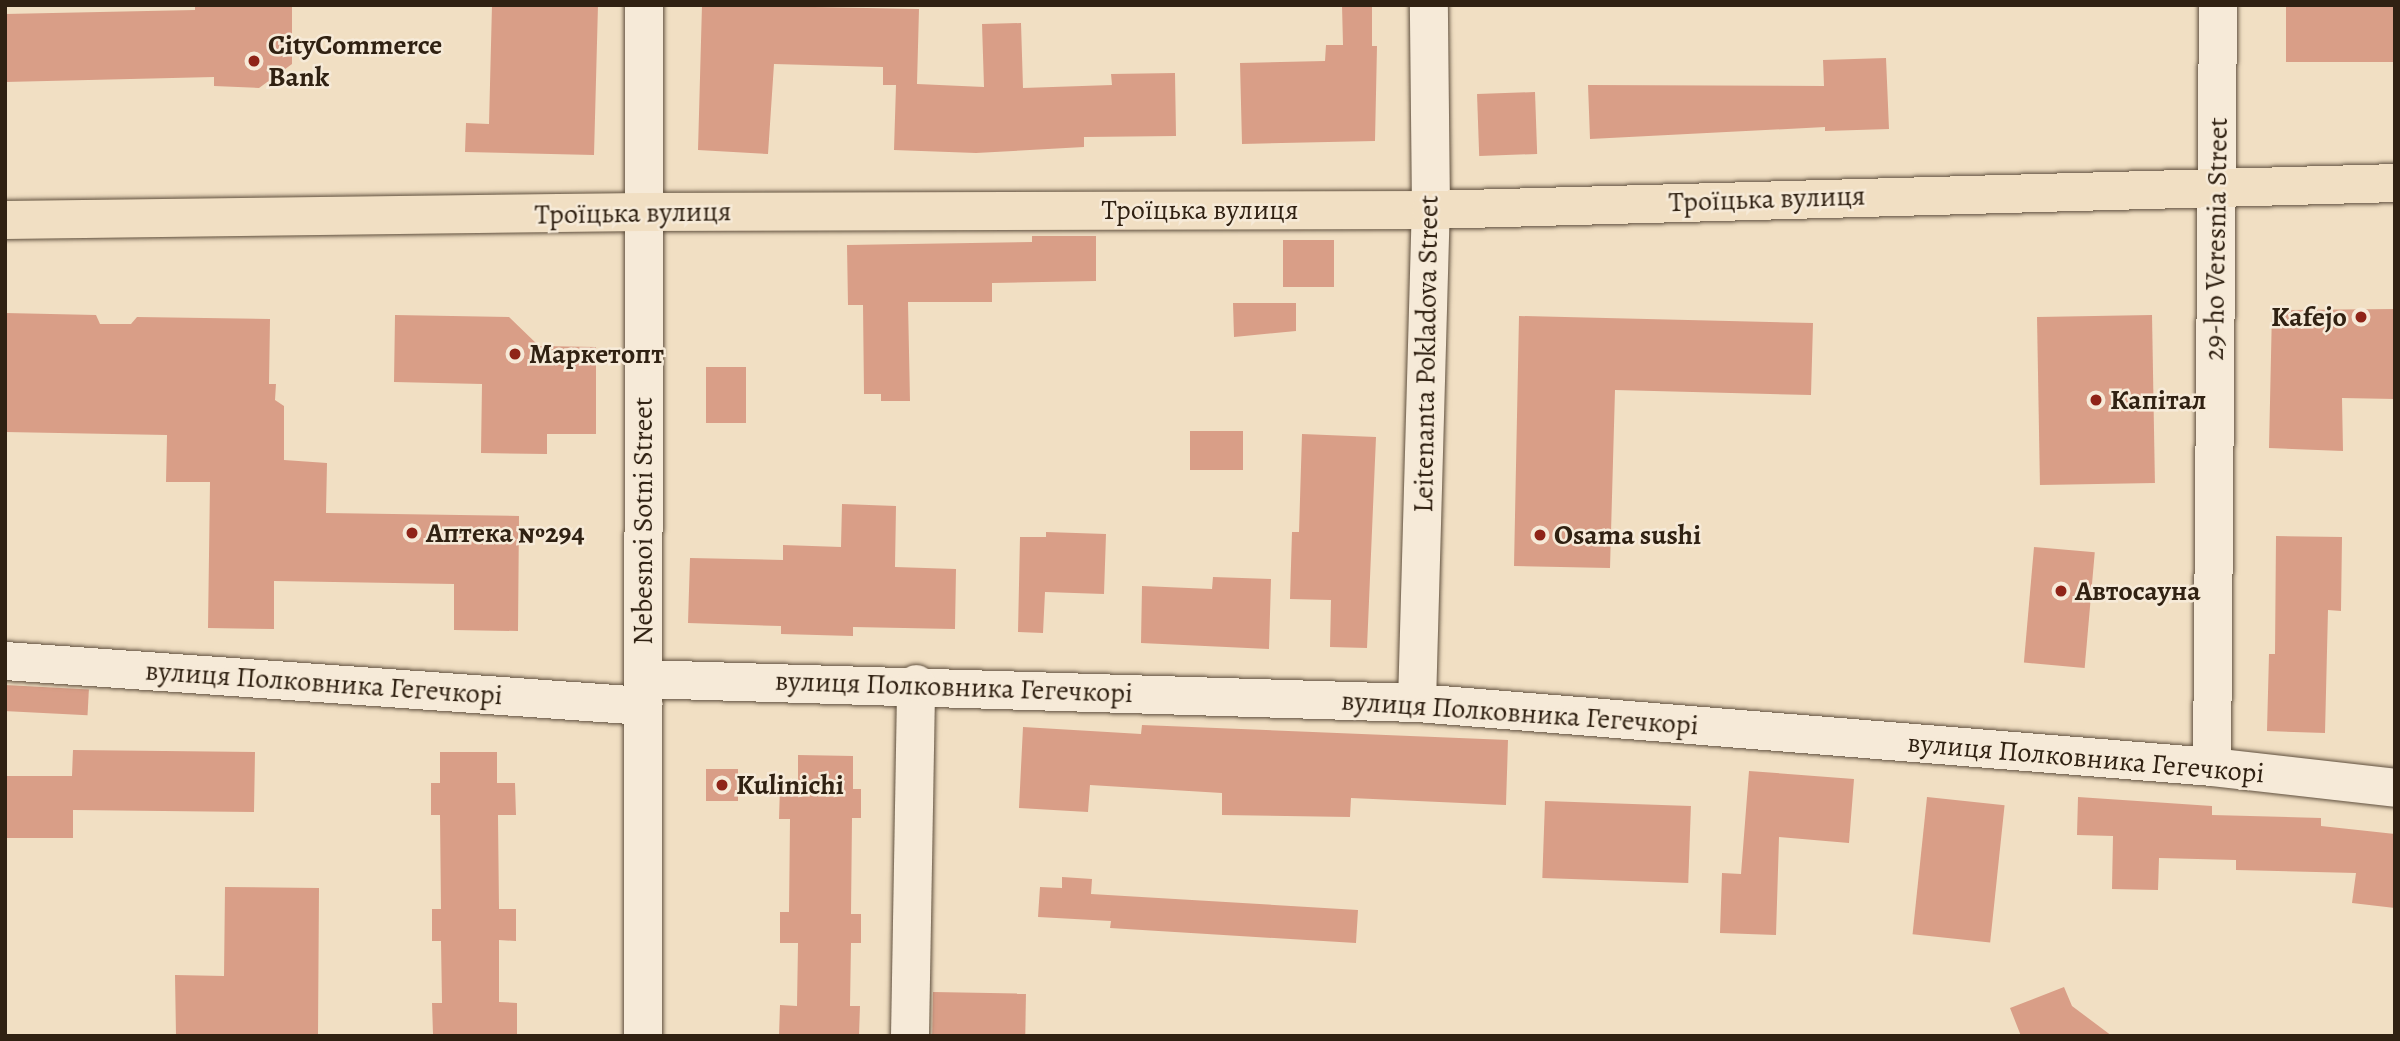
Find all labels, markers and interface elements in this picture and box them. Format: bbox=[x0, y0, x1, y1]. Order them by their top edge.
place label: CityCommerce Bank bbox=[268, 28, 442, 94]
marker: CityCommerce Bank bbox=[246, 53, 262, 69]
street label: 29-ho Veresnia Street bbox=[2197, 117, 2235, 361]
street label: Троїцька вулиця bbox=[1668, 179, 1866, 219]
street label: Троїцька вулиця bbox=[1102, 193, 1298, 227]
street label: Троїцька вулиця bbox=[534, 194, 732, 232]
street label: Leitenanta Pokladova Street bbox=[1406, 195, 1446, 513]
place label: Kafejo bbox=[2271, 300, 2347, 334]
marker: Kafejo bbox=[2353, 309, 2369, 325]
place label: Маркетопт bbox=[529, 337, 664, 371]
marker: Маркетопт bbox=[507, 346, 523, 362]
place label: Капітал bbox=[2110, 383, 2206, 417]
marker: Капітал bbox=[2088, 392, 2104, 408]
street label: Nebesnoi Sotni Street bbox=[626, 397, 660, 645]
place label: Аптека №294 bbox=[426, 516, 585, 550]
place label: Osama sushi bbox=[1554, 518, 1701, 552]
marker: Аптека №294 bbox=[404, 525, 420, 541]
marker: Osama sushi bbox=[1532, 527, 1548, 543]
place label: Автосауна bbox=[2075, 574, 2201, 608]
marker: Автосауна bbox=[2053, 583, 2069, 599]
street label: вулиця Полковника Гегечкорі bbox=[144, 654, 504, 712]
street label: вулиця Полковника Гегечкорі bbox=[774, 664, 1134, 710]
street label: вулиця Полковника Гегечкорі bbox=[1340, 684, 1700, 742]
street label: вулиця Полковника Гегечкорі bbox=[1906, 726, 2266, 790]
place label: Kulinichi bbox=[736, 768, 844, 802]
marker: Kulinichi bbox=[714, 777, 730, 793]

